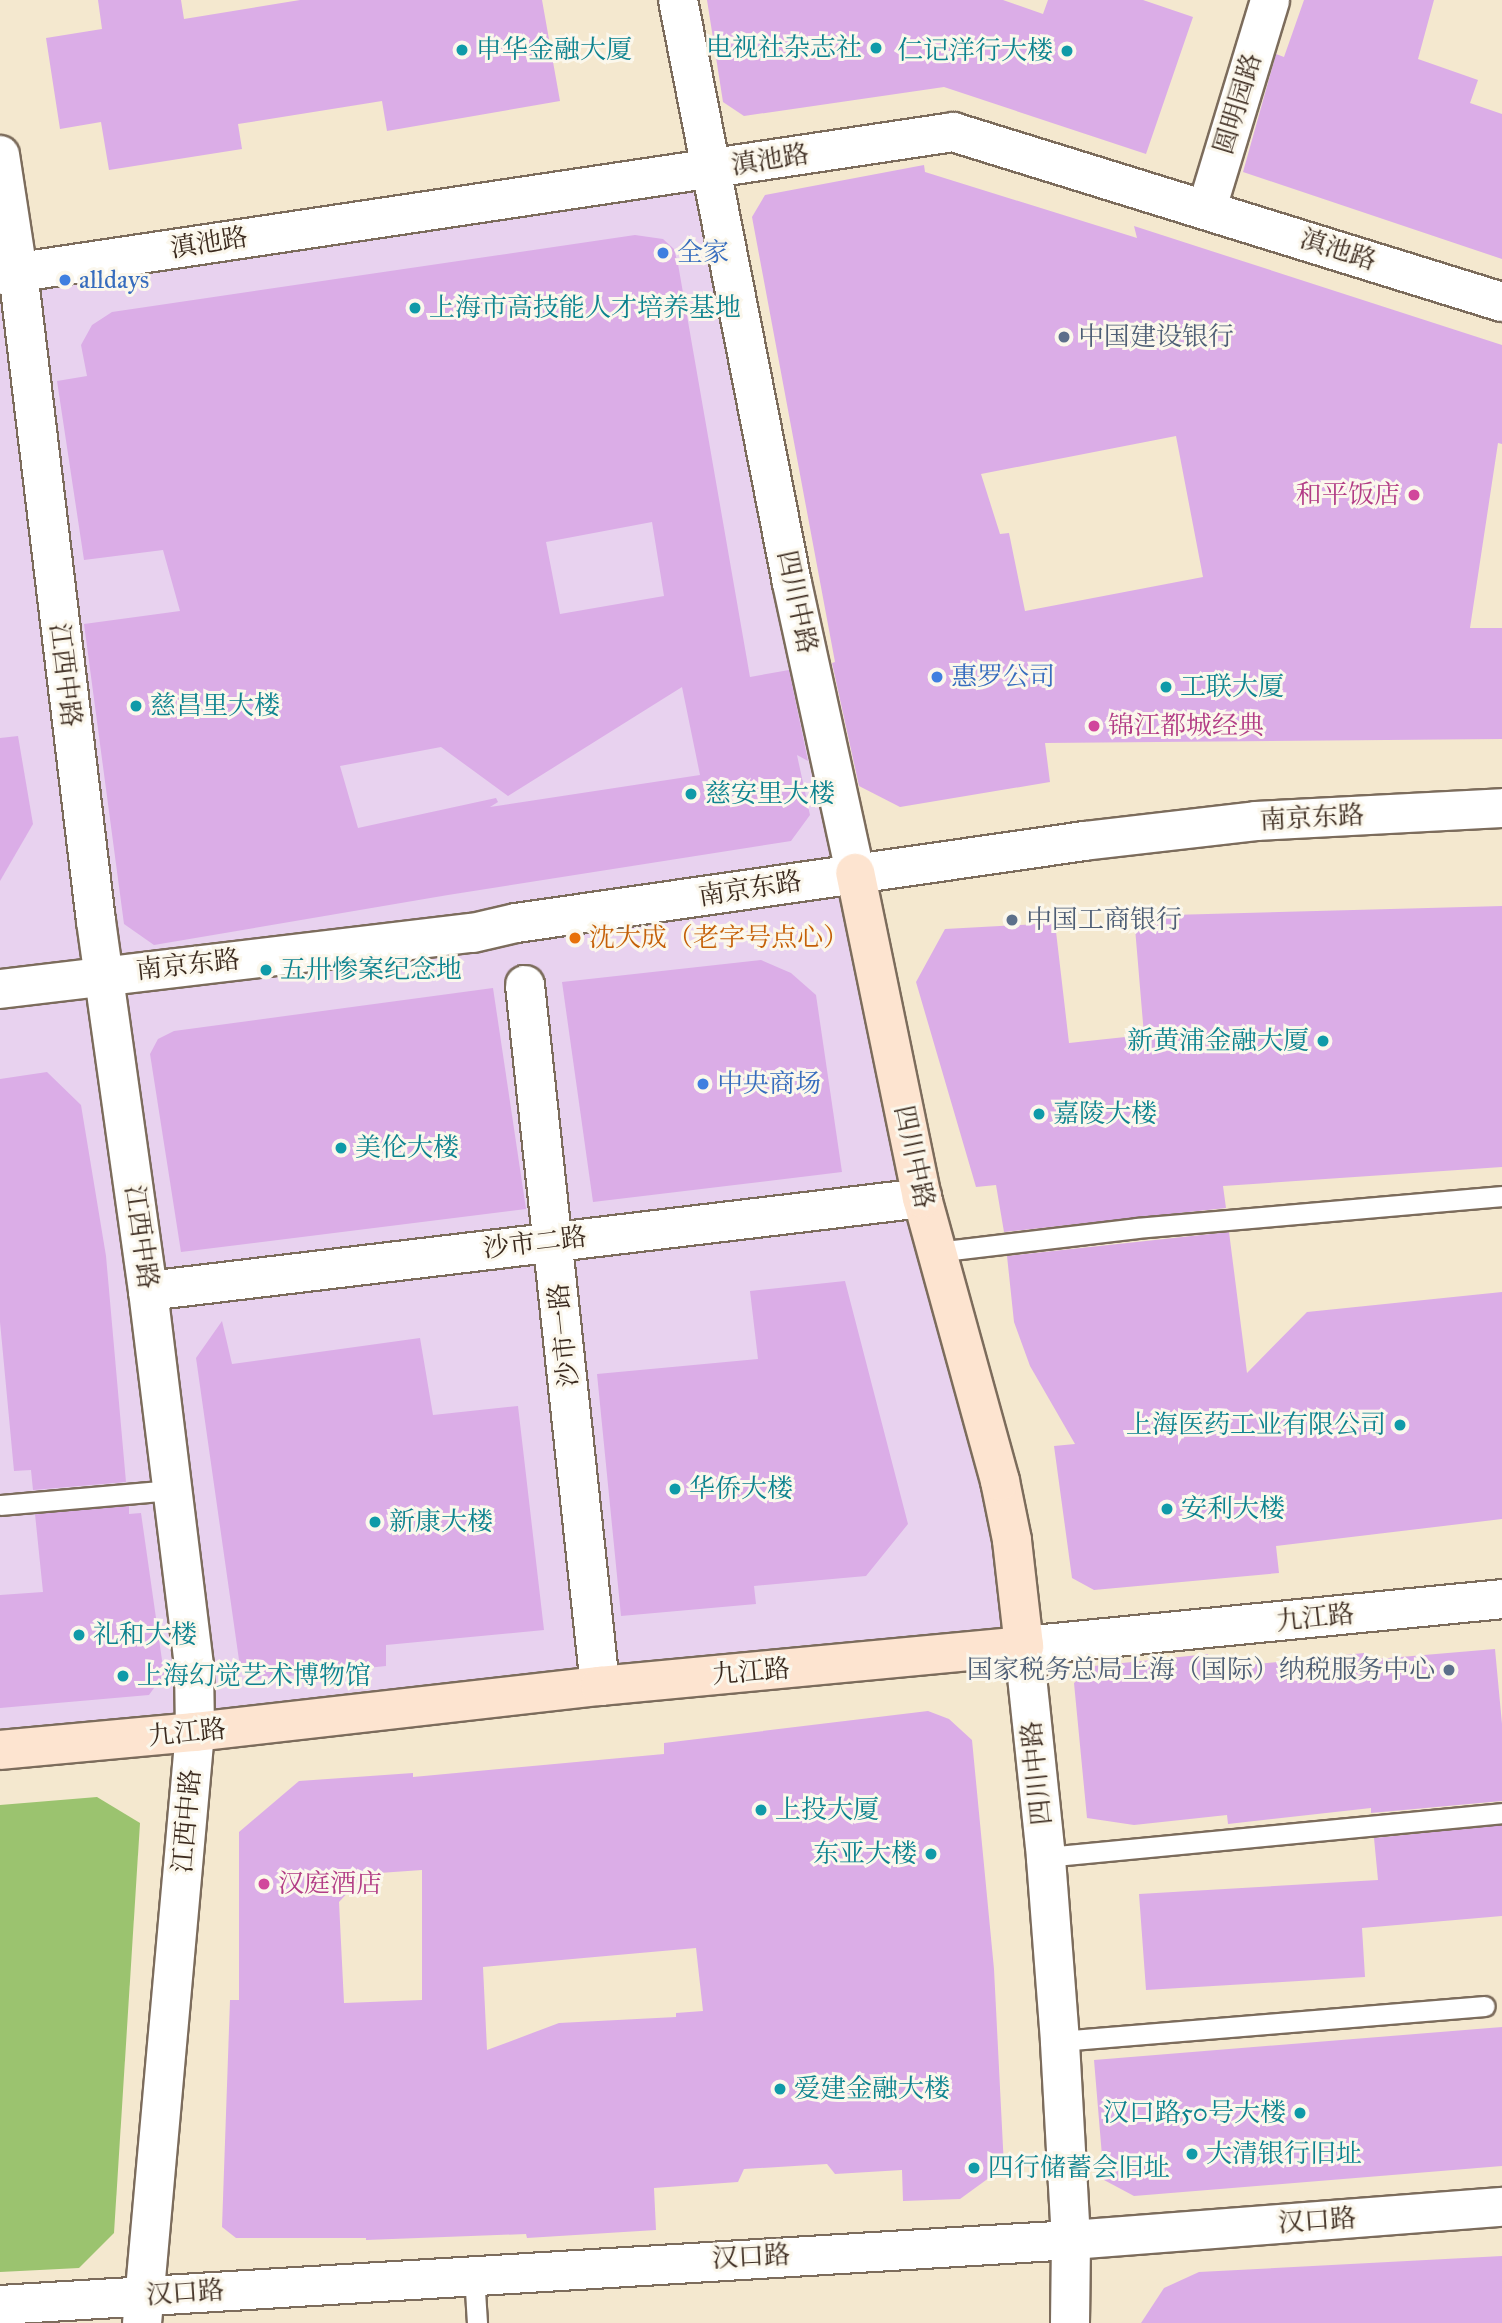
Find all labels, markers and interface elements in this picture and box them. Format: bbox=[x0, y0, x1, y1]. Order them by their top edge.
place label: 电视社杂志社 bbox=[706, 32, 862, 64]
place label: 申华金融大厦 bbox=[476, 34, 632, 66]
place label: 仁记洋行大楼 bbox=[897, 35, 1053, 67]
marker: 电视社杂志社 bbox=[868, 40, 884, 56]
marker: 申华金融大厦 bbox=[454, 42, 470, 58]
marker: 仁记洋行大楼 bbox=[1059, 43, 1075, 59]
street label: 圆明园路 bbox=[1208, 50, 1268, 158]
street label: 滇池路 bbox=[729, 138, 811, 182]
street label: 滇池路 bbox=[168, 221, 250, 265]
street label: 滇池路 bbox=[1296, 223, 1380, 277]
place label: 全家 bbox=[677, 237, 729, 269]
marker: 全家 bbox=[655, 245, 671, 261]
place label: alldays bbox=[79, 264, 149, 296]
marker: alldays bbox=[57, 272, 73, 288]
place label: 上海市高技能人才培养基地 bbox=[429, 292, 741, 324]
marker: 上海市高技能人才培养基地 bbox=[407, 300, 423, 316]
place label: 中国建设银行 bbox=[1078, 321, 1234, 353]
marker: 中国建设银行 bbox=[1056, 329, 1072, 345]
place label: 和平饭店 bbox=[1296, 479, 1400, 511]
marker: 和平饭店 bbox=[1406, 487, 1422, 503]
street label: 四川中路 bbox=[771, 548, 823, 656]
street label: 江西中路 bbox=[43, 621, 87, 729]
place label: 惠罗公司 bbox=[951, 661, 1055, 693]
marker: 惠罗公司 bbox=[929, 669, 945, 685]
place label: 工联大厦 bbox=[1180, 671, 1284, 703]
marker: 工联大厦 bbox=[1158, 679, 1174, 695]
place label: 慈昌里大楼 bbox=[150, 690, 280, 722]
marker: 慈昌里大楼 bbox=[128, 698, 144, 714]
place label: 锦江都城经典 bbox=[1108, 710, 1264, 742]
marker: 锦江都城经典 bbox=[1086, 718, 1102, 734]
place label: 慈安里大楼 bbox=[705, 778, 835, 810]
marker: 慈安里大楼 bbox=[683, 786, 699, 802]
street label: 南京东路 bbox=[1259, 800, 1365, 836]
street label: 南京东路 bbox=[696, 865, 804, 913]
place label: 中国工商银行 bbox=[1026, 904, 1182, 936]
marker: 中国工商银行 bbox=[1004, 912, 1020, 928]
place label: 沈大成（老字号点心） bbox=[589, 922, 849, 954]
marker: 沈大成（老字号点心） bbox=[567, 930, 583, 946]
street label: 南京东路 bbox=[135, 944, 241, 986]
place label: 五卅惨案纪念地 bbox=[280, 954, 462, 986]
marker: 五卅惨案纪念地 bbox=[258, 962, 274, 978]
place label: 新黄浦金融大厦 bbox=[1127, 1025, 1309, 1057]
marker: 新黄浦金融大厦 bbox=[1315, 1033, 1331, 1049]
place label: 中央商场 bbox=[717, 1068, 821, 1100]
marker: 中央商场 bbox=[695, 1076, 711, 1092]
place label: 嘉陵大楼 bbox=[1053, 1098, 1157, 1130]
street label: 四川中路 bbox=[888, 1103, 940, 1211]
marker: 嘉陵大楼 bbox=[1031, 1106, 1047, 1122]
place label: 美伦大楼 bbox=[355, 1132, 459, 1164]
marker: 美伦大楼 bbox=[333, 1140, 349, 1156]
street label: 江西中路 bbox=[118, 1183, 164, 1291]
street label: 沙市二路 bbox=[481, 1221, 589, 1265]
street label: 沙市一路 bbox=[543, 1282, 585, 1388]
place label: 上海医药工业有限公司 bbox=[1126, 1409, 1386, 1441]
marker: 上海医药工业有限公司 bbox=[1392, 1417, 1408, 1433]
place label: 华侨大楼 bbox=[689, 1473, 793, 1505]
marker: 华侨大楼 bbox=[667, 1481, 683, 1497]
place label: 安利大楼 bbox=[1181, 1493, 1285, 1525]
marker: 安利大楼 bbox=[1159, 1501, 1175, 1517]
place label: 新康大楼 bbox=[389, 1506, 493, 1538]
marker: 新康大楼 bbox=[367, 1514, 383, 1530]
street label: 九江路 bbox=[1275, 1598, 1355, 1638]
place label: 礼和大楼 bbox=[93, 1619, 197, 1651]
marker: 礼和大楼 bbox=[71, 1627, 87, 1643]
street label: 九江路 bbox=[711, 1653, 791, 1691]
place label: 国家税务总局上海（国际）纳税服务中心 bbox=[967, 1654, 1435, 1686]
place label: 上海幻觉艺术博物馆 bbox=[137, 1660, 371, 1692]
marker: 国家税务总局上海（国际）纳税服务中心 bbox=[1441, 1662, 1457, 1678]
marker: 上海幻觉艺术博物馆 bbox=[115, 1668, 131, 1684]
street label: 九江路 bbox=[147, 1713, 227, 1753]
street label: 四川中路 bbox=[1016, 1720, 1058, 1826]
street label: 江西中路 bbox=[167, 1768, 207, 1874]
place label: 上投大厦 bbox=[775, 1794, 879, 1826]
marker: 上投大厦 bbox=[753, 1802, 769, 1818]
place label: 东亚大楼 bbox=[813, 1838, 917, 1870]
marker: 东亚大楼 bbox=[923, 1846, 939, 1862]
place label: 汉庭酒店 bbox=[278, 1868, 382, 1900]
marker: 汉庭酒店 bbox=[256, 1876, 272, 1892]
place label: 爱建金融大楼 bbox=[794, 2073, 950, 2105]
marker: 爱建金融大楼 bbox=[772, 2081, 788, 2097]
place label: 汉口路50号大楼 bbox=[1103, 2097, 1286, 2129]
marker: 汉口路50号大楼 bbox=[1292, 2105, 1308, 2121]
place label: 大清银行旧址 bbox=[1206, 2138, 1362, 2170]
marker: 大清银行旧址 bbox=[1184, 2146, 1200, 2162]
place label: 四行储蓄会旧址 bbox=[988, 2152, 1170, 2184]
marker: 四行储蓄会旧址 bbox=[966, 2160, 982, 2176]
street label: 汉口路 bbox=[1277, 2203, 1357, 2239]
street label: 汉口路 bbox=[711, 2239, 791, 2275]
street label: 汉口路 bbox=[145, 2275, 225, 2311]

